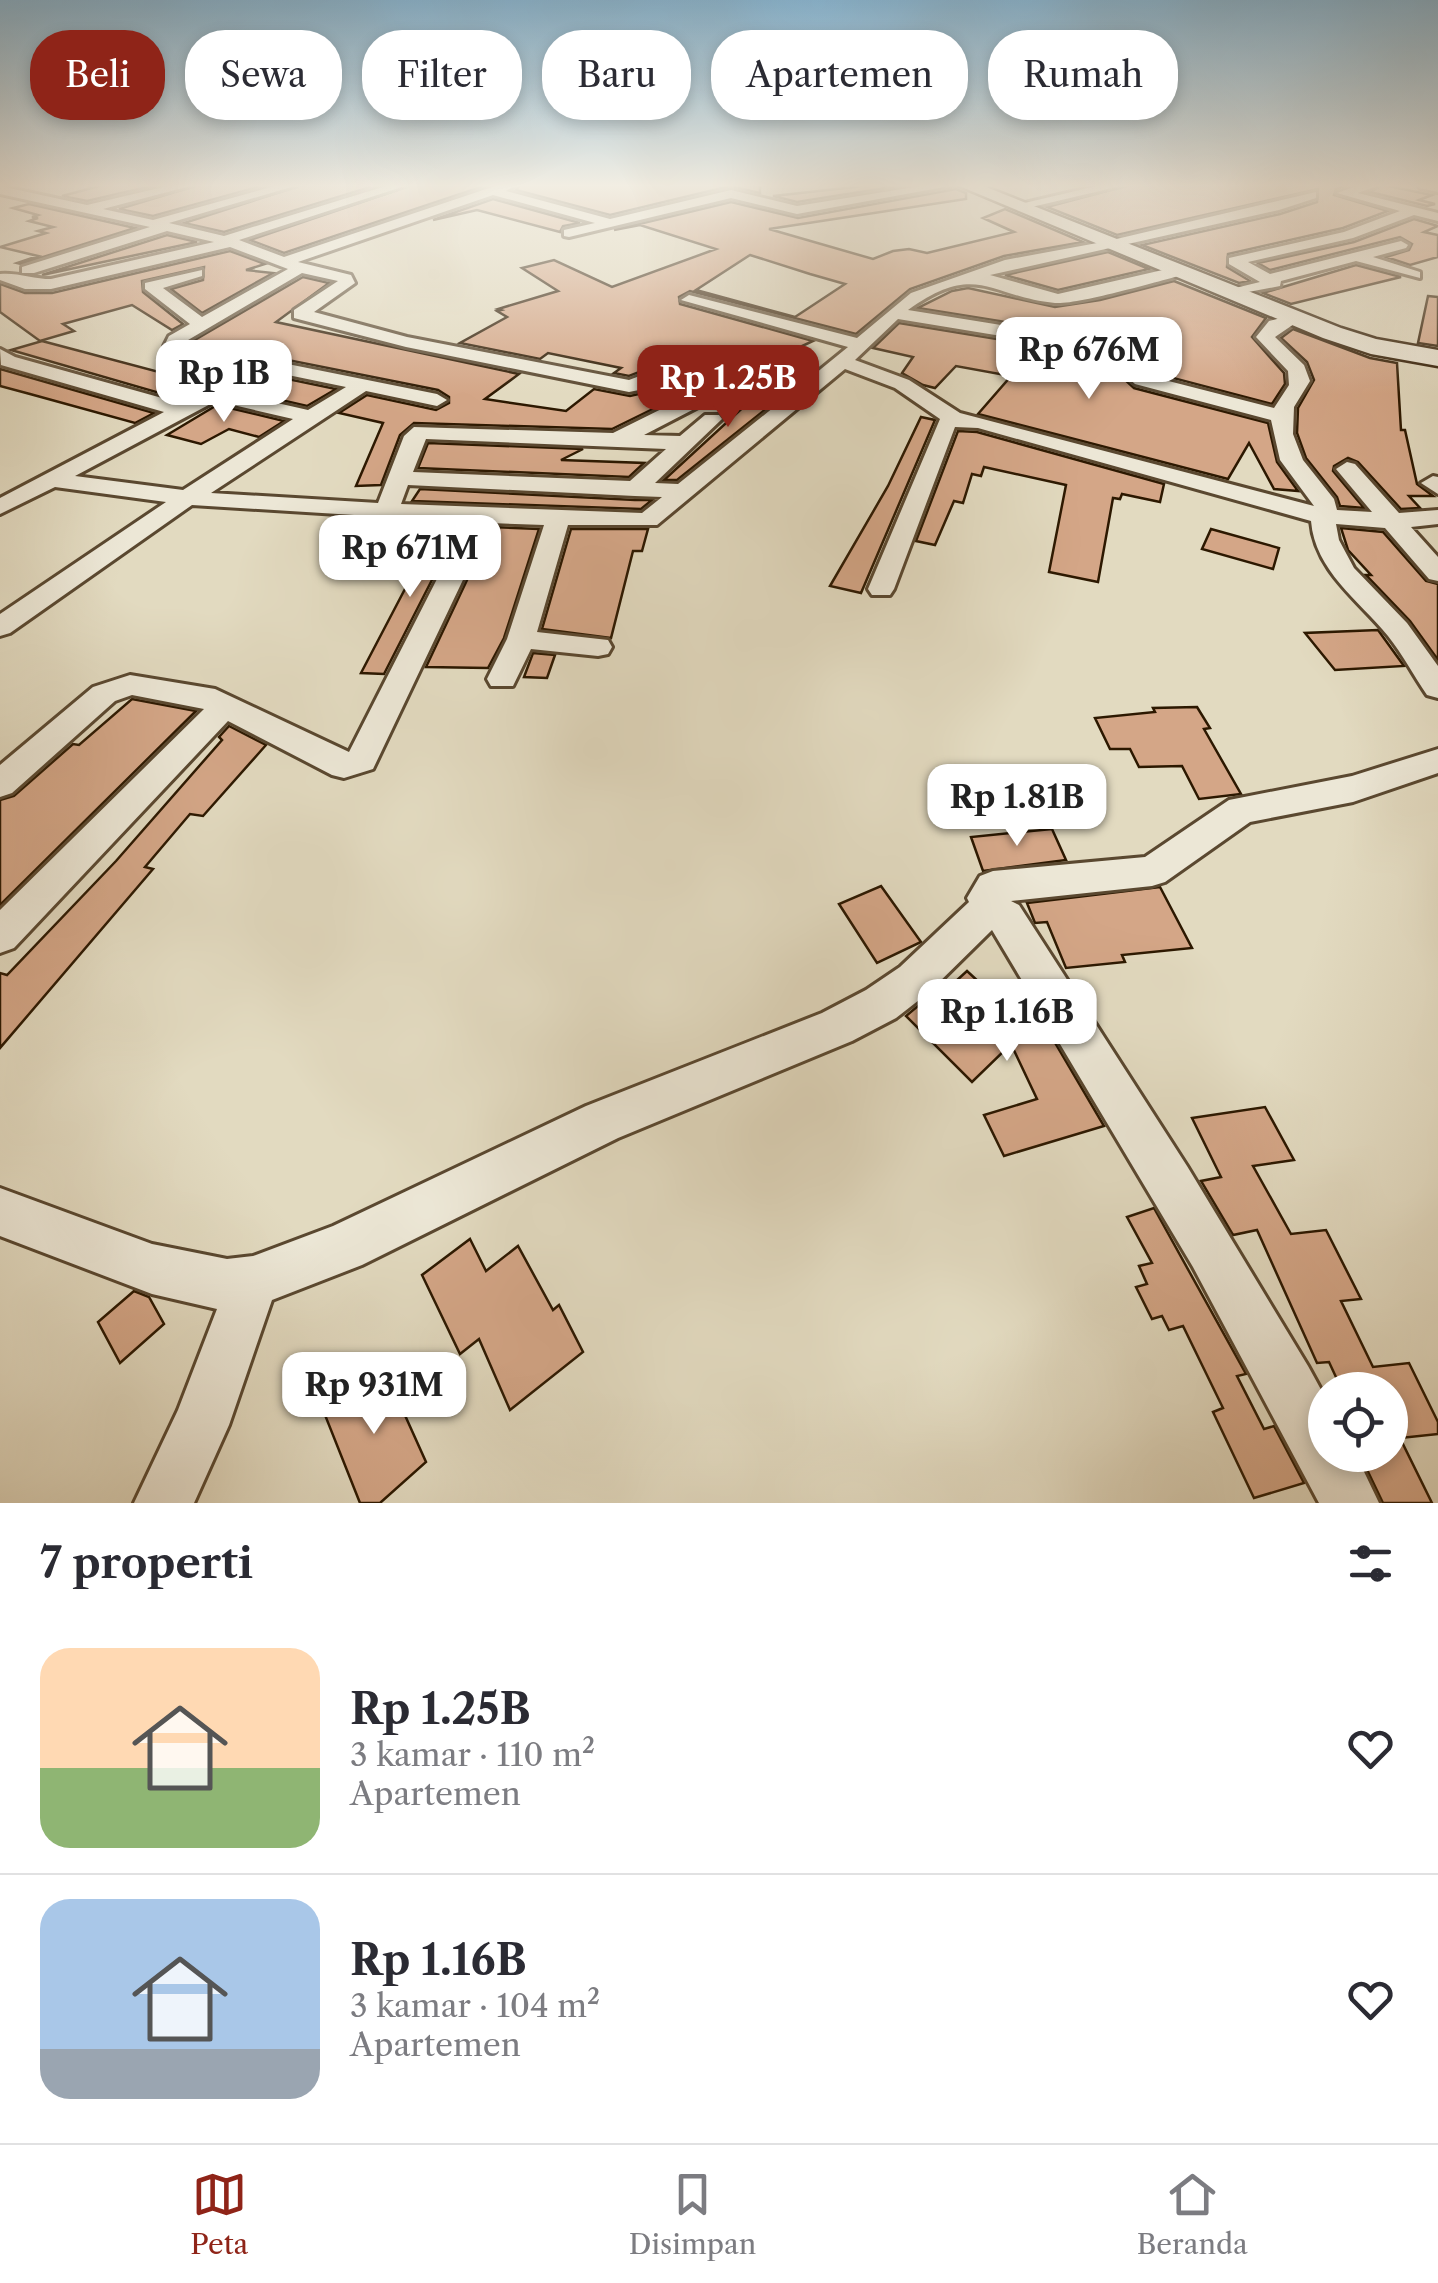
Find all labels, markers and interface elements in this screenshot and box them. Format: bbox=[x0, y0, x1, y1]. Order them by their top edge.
chip: Beli bbox=[30, 30, 165, 120]
chip: Sewa bbox=[185, 30, 342, 120]
chip: Filter bbox=[362, 30, 522, 120]
chip: Baru bbox=[542, 30, 691, 120]
chip: Apartemen bbox=[711, 30, 968, 120]
chip: Rumah bbox=[988, 30, 1178, 120]
pin: Rp 676M bbox=[997, 317, 1181, 402]
text: Rp 676M bbox=[1018, 330, 1160, 369]
pin: Rp 1B bbox=[154, 340, 294, 425]
pin: Rp 1.25B bbox=[625, 345, 831, 430]
text: Rp 1B bbox=[178, 353, 270, 392]
text: Rp 1.25B bbox=[659, 358, 797, 397]
pin: Rp 671M bbox=[318, 515, 502, 600]
text: Rp 671M bbox=[341, 528, 479, 567]
pin: Rp 1.81B bbox=[914, 764, 1120, 849]
text: Rp 1.81B bbox=[949, 777, 1085, 816]
pin: Rp 1.16B bbox=[904, 979, 1110, 1064]
text: Rp 1.16B bbox=[940, 992, 1074, 1031]
pin: Rp 931M bbox=[282, 1352, 466, 1437]
text: Rp 931M bbox=[304, 1365, 444, 1404]
map controls bbox=[1308, 1372, 1408, 1472]
button: locate bbox=[1308, 1372, 1408, 1472]
icon: filters bbox=[1343, 1536, 1398, 1591]
text: 7 properti bbox=[40, 1537, 253, 1589]
text: Rp 1.25B bbox=[350, 1683, 531, 1735]
icon: home bbox=[120, 1688, 240, 1808]
icon: heart bbox=[1343, 1721, 1398, 1776]
text: 3 kamar · 110 m² bbox=[350, 1735, 595, 1774]
text: Apartemen bbox=[350, 1774, 521, 1813]
text: Rp 1.16B bbox=[350, 1934, 527, 1986]
icon: home bbox=[120, 1939, 240, 2059]
icon: heart bbox=[1343, 1972, 1398, 2027]
text: 3 kamar · 104 m² bbox=[350, 1986, 600, 2025]
text: Apartemen bbox=[350, 2025, 521, 2064]
tab: Peta bbox=[190, 2167, 248, 2261]
tab: Disimpan bbox=[629, 2167, 756, 2261]
tab: Beranda bbox=[1137, 2167, 1248, 2261]

